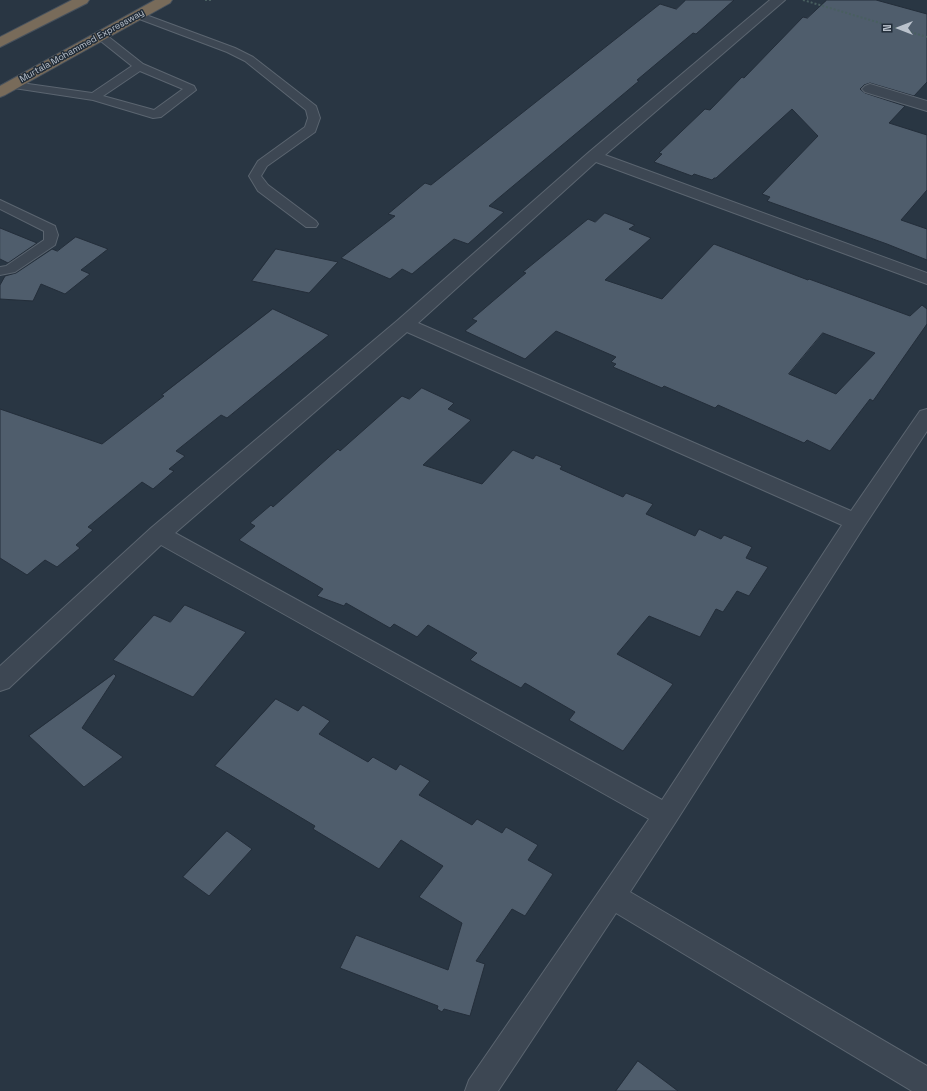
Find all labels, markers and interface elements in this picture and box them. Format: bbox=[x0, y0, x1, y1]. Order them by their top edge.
street label: Murtala Mohammed Expressway bbox=[18, 7, 146, 85]
north arrow bbox=[879, 8, 919, 48]
text: N bbox=[880, 24, 894, 32]

